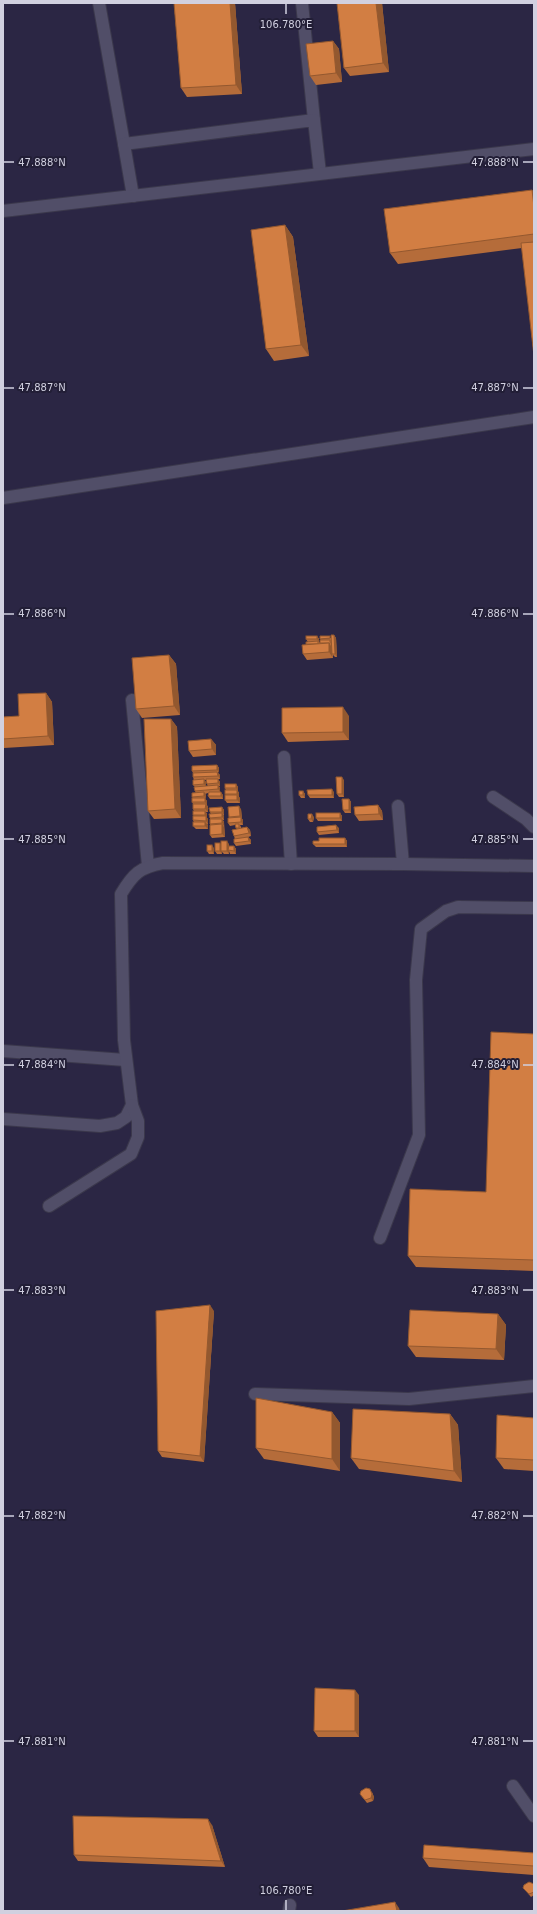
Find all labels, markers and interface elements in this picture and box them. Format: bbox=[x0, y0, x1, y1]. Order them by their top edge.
text: 106.780°E bbox=[260, 19, 312, 30]
text: 47.888°N bbox=[18, 157, 66, 168]
text: 47.888°N bbox=[471, 157, 519, 168]
text: 47.887°N bbox=[18, 382, 66, 393]
text: 47.887°N bbox=[471, 382, 519, 393]
text: 47.886°N bbox=[18, 608, 66, 619]
text: 47.886°N bbox=[471, 608, 519, 619]
text: 47.885°N bbox=[18, 834, 66, 845]
text: 47.885°N bbox=[471, 834, 519, 845]
text: 47.884°N bbox=[18, 1059, 66, 1070]
text: 47.884°N bbox=[471, 1059, 519, 1070]
text: 47.883°N bbox=[18, 1285, 66, 1296]
text: 47.883°N bbox=[471, 1285, 519, 1296]
text: 47.882°N bbox=[18, 1510, 66, 1521]
text: 47.882°N bbox=[471, 1510, 519, 1521]
text: 47.881°N bbox=[18, 1736, 66, 1747]
text: 47.881°N bbox=[471, 1736, 519, 1747]
text: 106.780°E bbox=[260, 1885, 312, 1896]

